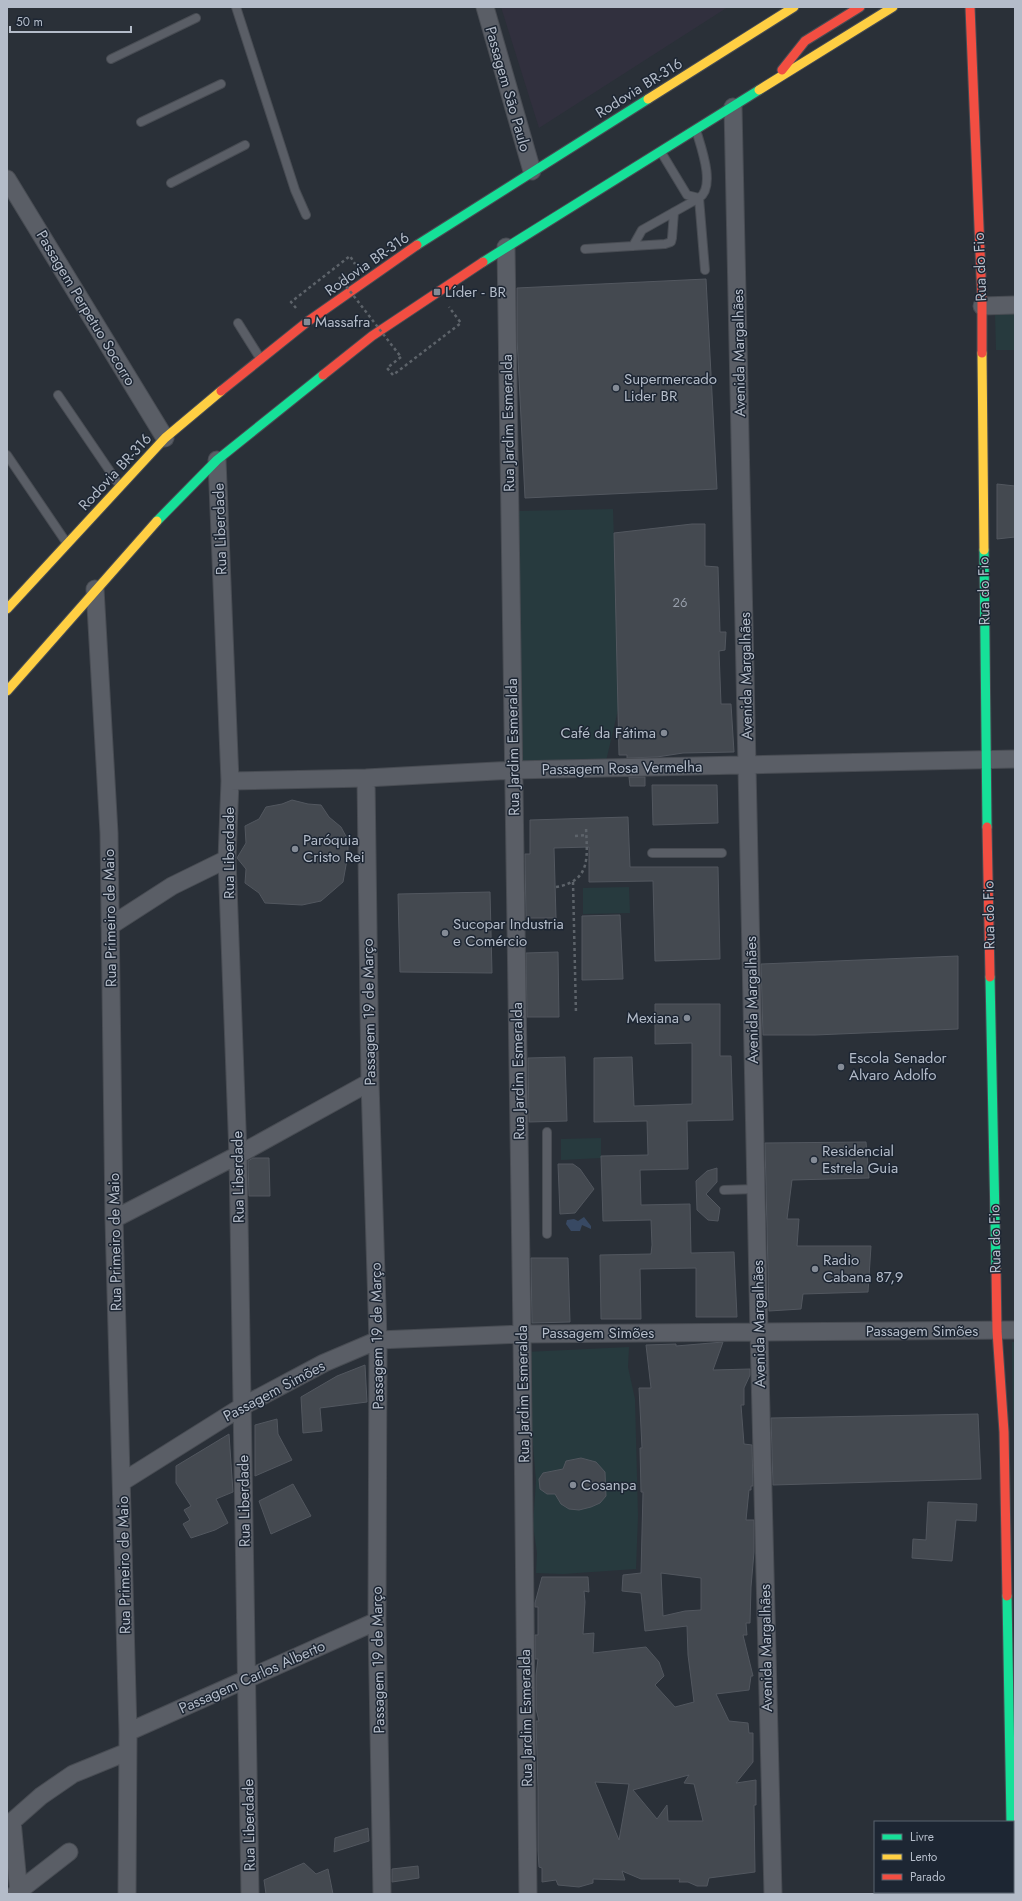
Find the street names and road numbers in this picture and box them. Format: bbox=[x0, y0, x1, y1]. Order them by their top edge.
street label: Passagem São Paulo bbox=[480, 24, 536, 154]
street label: Rodovia BR-316 bbox=[591, 52, 687, 124]
street label: Passagem Perpetuo Socorro bbox=[31, 226, 141, 390]
street label: Rodovia BR-316 bbox=[320, 227, 414, 301]
street label: Rua do Fio bbox=[968, 232, 992, 302]
street label: Avenida Margalhães bbox=[727, 289, 751, 417]
street label: Rua Jardim Esmeralda bbox=[496, 354, 520, 492]
street label: Rodovia BR-316 bbox=[73, 428, 157, 516]
street label: Rua Liberdade bbox=[207, 482, 233, 575]
street label: Rua do Fio bbox=[972, 556, 996, 626]
street label: Avenida Margalhães bbox=[734, 612, 758, 740]
street label: Rua Jardim Esmeralda bbox=[501, 678, 525, 816]
street label: Passagem Rosa Vermelha bbox=[541, 756, 703, 780]
street label: Rua Liberdade bbox=[218, 807, 240, 899]
street label: Rua Primeiro de Maio bbox=[98, 849, 122, 987]
street label: Rua do Fio bbox=[977, 880, 1001, 950]
street label: Avenida Margalhães bbox=[740, 936, 764, 1064]
street label: Passagem 19 de Março bbox=[357, 938, 381, 1086]
street label: Rua Jardim Esmeralda bbox=[506, 1002, 530, 1140]
street label: Rua Liberdade bbox=[226, 1130, 250, 1223]
street label: Rua Primeiro de Maio bbox=[103, 1173, 127, 1311]
street label: Rua do Fio bbox=[983, 1204, 1007, 1274]
street label: Avenida Margalhães bbox=[747, 1260, 771, 1388]
street label: Passagem 19 de Março bbox=[365, 1262, 389, 1410]
street label: Passagem Simões bbox=[866, 1320, 978, 1342]
street label: Passagem Simões bbox=[542, 1322, 654, 1344]
street label: Rua Jardim Esmeralda bbox=[511, 1325, 535, 1463]
street label: Passagem Simões bbox=[219, 1355, 329, 1427]
street label: Rua Liberdade bbox=[232, 1454, 256, 1547]
street label: Rua Primeiro de Maio bbox=[112, 1496, 136, 1634]
street label: Avenida Margalhães bbox=[754, 1584, 778, 1712]
street label: Passagem 19 de Março bbox=[366, 1586, 390, 1734]
street label: Passagem Carlos Alberto bbox=[175, 1635, 329, 1719]
street label: Rua Jardim Esmeralda bbox=[514, 1649, 538, 1787]
street label: Rua Liberdade bbox=[237, 1778, 261, 1871]

